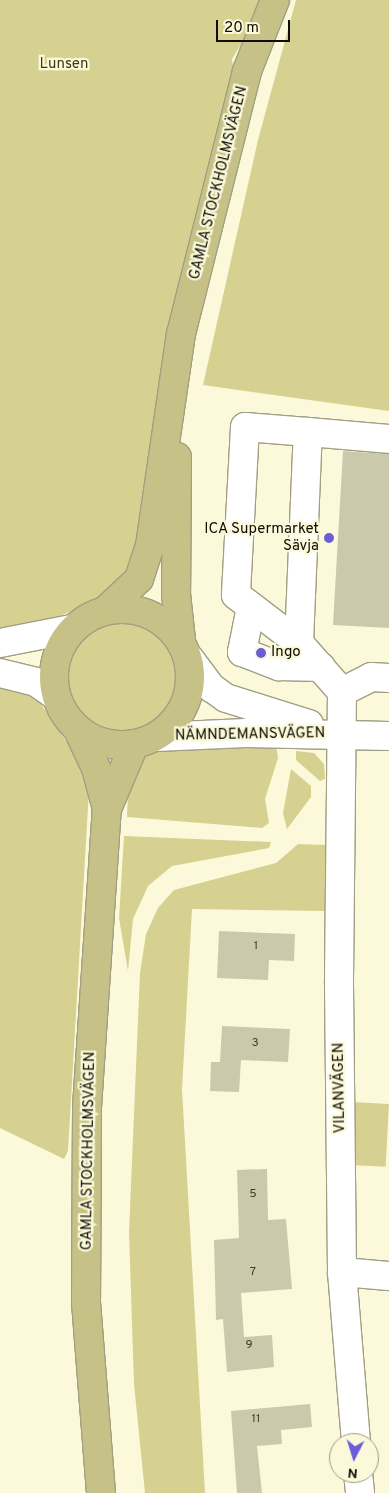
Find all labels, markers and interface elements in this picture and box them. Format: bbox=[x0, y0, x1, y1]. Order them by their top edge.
scale bar bbox=[219, 10, 293, 42]
text: 20 m bbox=[224, 19, 259, 38]
park label: Lunsen bbox=[40, 56, 88, 74]
street label: GAMLA STOCKHOLMSVÄGEN bbox=[186, 84, 252, 282]
place label: ICA Supermarket Sävja bbox=[204, 520, 319, 555]
marker: ICA Supermarket Sävja bbox=[323, 532, 335, 544]
place label: Ingo bbox=[271, 644, 301, 662]
marker: Ingo bbox=[255, 647, 267, 659]
street label: NÄMNDEMANSVÄGEN bbox=[175, 725, 325, 745]
house number: 1 bbox=[254, 940, 258, 954]
house number: 3 bbox=[251, 1037, 259, 1051]
street label: VILANVÄGEN bbox=[330, 1042, 350, 1134]
street label: GAMLA STOCKHOLMSVÄGEN bbox=[78, 1051, 100, 1251]
house number: 5 bbox=[249, 1188, 257, 1202]
house number: 7 bbox=[250, 1266, 256, 1280]
house number: 9 bbox=[245, 1339, 253, 1353]
house number: 11 bbox=[252, 1413, 260, 1427]
north arrow bbox=[329, 1433, 379, 1483]
text: N bbox=[347, 1464, 358, 1481]

